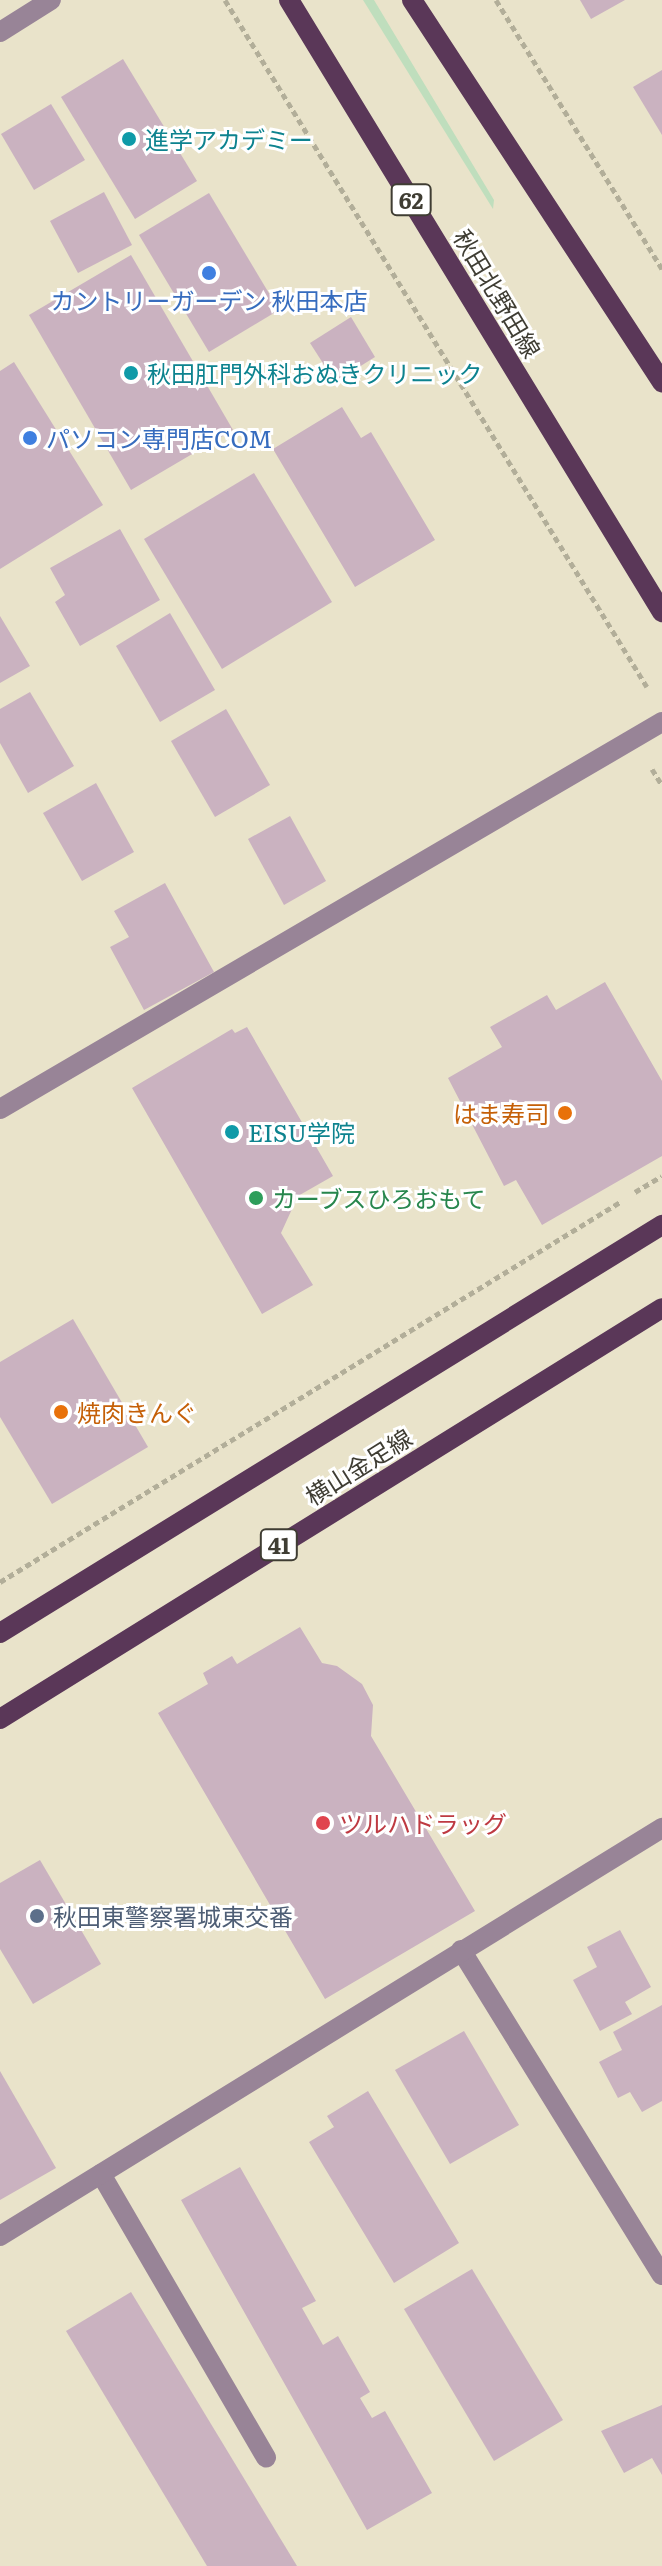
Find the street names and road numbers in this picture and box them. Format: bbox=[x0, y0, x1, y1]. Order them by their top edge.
road number: 62 bbox=[389, 182, 433, 218]
street label: 秋田北野田線 bbox=[449, 224, 547, 362]
street label: 横山金足線 bbox=[299, 1422, 417, 1510]
road number: 41 bbox=[259, 1527, 299, 1563]

